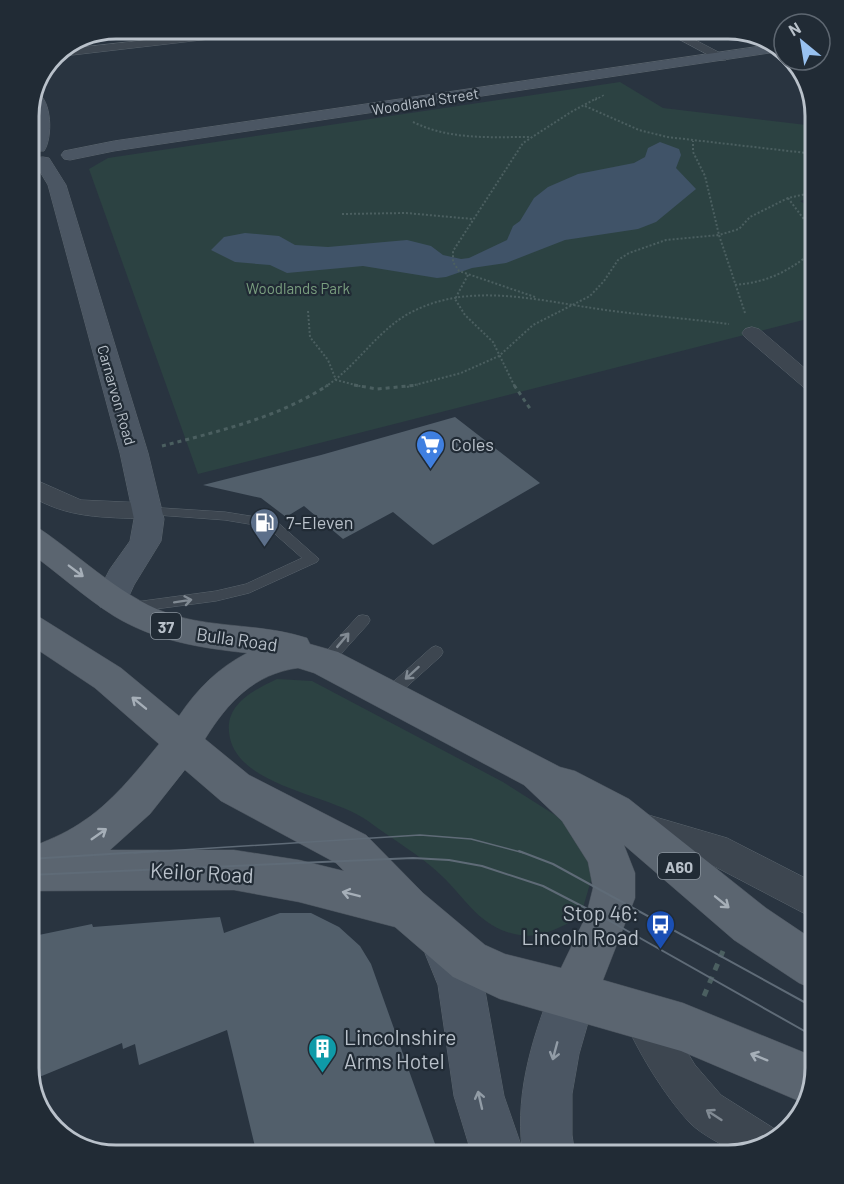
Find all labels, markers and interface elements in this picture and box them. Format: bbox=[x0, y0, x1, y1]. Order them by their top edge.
north arrow bbox=[772, 12, 832, 72]
text: N bbox=[785, 18, 804, 39]
street label: Woodland Street bbox=[370, 84, 480, 118]
park label: Woodlands Park bbox=[246, 279, 350, 297]
street label: Carnarvon Road bbox=[94, 343, 140, 447]
supermarket icon: Coles bbox=[414, 428, 446, 470]
place label: Coles bbox=[451, 433, 494, 455]
fuel station icon: 7-Eleven bbox=[249, 506, 281, 548]
place label: 7-Eleven bbox=[286, 511, 354, 533]
one-way arrow bbox=[68, 565, 84, 578]
one-way arrow bbox=[173, 596, 192, 607]
road number: 37 bbox=[151, 613, 181, 639]
street label: Bulla Road bbox=[195, 622, 279, 656]
one-way arrow bbox=[337, 632, 350, 648]
one-way arrow bbox=[405, 666, 420, 680]
one-way arrow bbox=[131, 696, 147, 709]
one-way arrow bbox=[91, 828, 107, 840]
road number: A60 bbox=[658, 853, 700, 879]
street label: Keilor Road bbox=[150, 857, 254, 887]
one-way arrow bbox=[341, 888, 360, 899]
one-way arrow bbox=[714, 896, 730, 909]
place label: Stop 46: Lincoln Road bbox=[521, 900, 639, 949]
bus stop icon: Stop 46: Lincoln Road bbox=[644, 908, 676, 950]
place label: Lincolnshire Arms Hotel bbox=[344, 1024, 456, 1073]
building icon: Lincolnshire Arms Hotel bbox=[307, 1032, 339, 1074]
one-way arrow bbox=[549, 1041, 561, 1060]
one-way arrow bbox=[750, 1051, 768, 1062]
one-way arrow bbox=[474, 1090, 485, 1110]
one-way arrow bbox=[706, 1109, 723, 1121]

